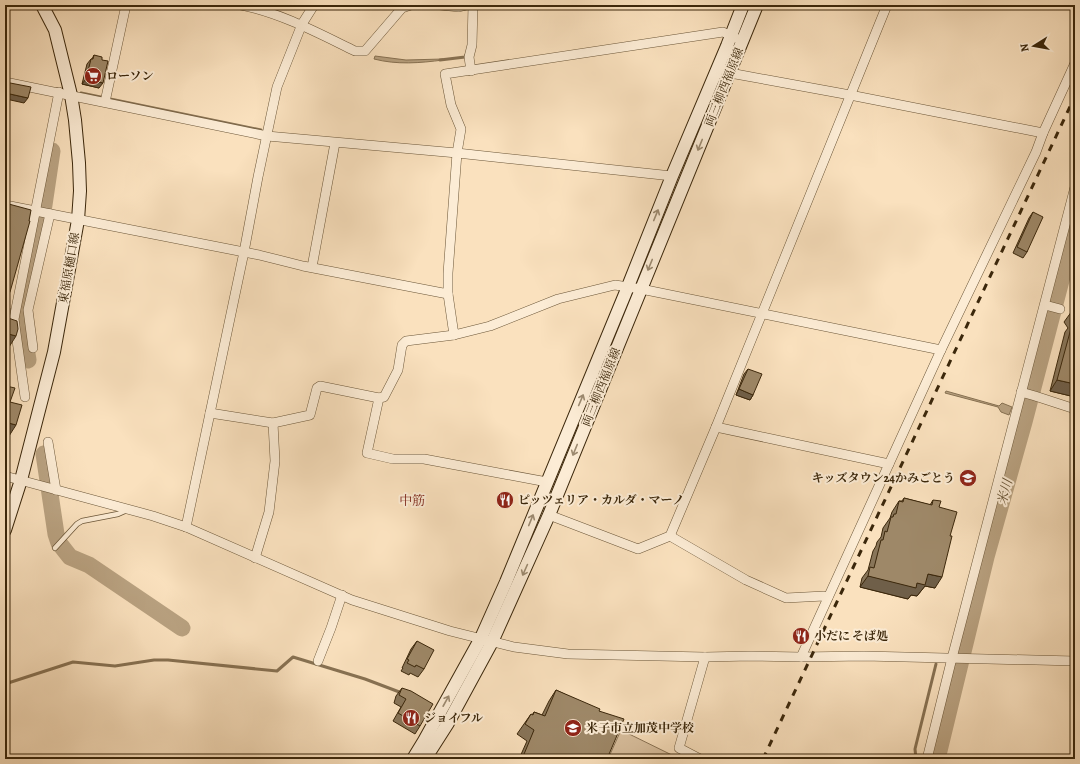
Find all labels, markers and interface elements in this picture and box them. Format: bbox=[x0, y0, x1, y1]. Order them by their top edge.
north arrow bbox=[1014, 26, 1054, 66]
text: N bbox=[1017, 42, 1033, 53]
street label: 両三柳西福原線 bbox=[701, 45, 747, 129]
supermarket icon: ローソン bbox=[83, 66, 103, 86]
place label: ローソン bbox=[106, 68, 154, 84]
one-way arrow bbox=[696, 139, 703, 151]
one-way arrow bbox=[653, 209, 661, 221]
street label: 東福原樋口線 bbox=[55, 231, 83, 305]
one-way arrow bbox=[646, 259, 654, 271]
street label: 両三柳西福原線 bbox=[578, 345, 624, 429]
one-way arrow bbox=[578, 395, 585, 407]
one-way arrow bbox=[571, 444, 579, 456]
school or university icon: キッズタウン24かみごとう bbox=[958, 468, 978, 488]
place label: キッズタウン24かみごとう bbox=[812, 470, 955, 486]
water label: 米川 bbox=[993, 475, 1017, 507]
restaurant icon: ピッツェリア・カルダ・マーノ bbox=[495, 490, 515, 510]
district label: 中筋 bbox=[399, 492, 425, 509]
place label: ピッツェリア・カルダ・マーノ bbox=[518, 492, 684, 508]
one-way arrow bbox=[528, 515, 535, 527]
one-way arrow bbox=[520, 564, 528, 576]
restaurant icon: 小だに そば処 bbox=[791, 626, 811, 646]
place label: 小だに そば処 bbox=[814, 628, 888, 644]
one-way arrow bbox=[443, 695, 450, 707]
restaurant icon: ジョイフル bbox=[401, 708, 421, 728]
place label: ジョイフル bbox=[424, 710, 483, 726]
school or university icon: 米子市立加茂中学校 bbox=[563, 718, 583, 738]
place label: 米子市立加茂中学校 bbox=[586, 720, 694, 736]

